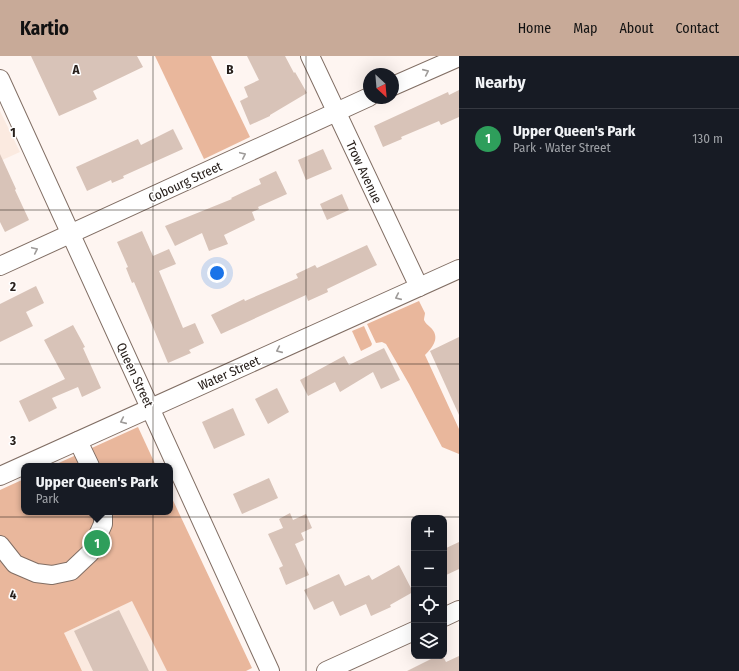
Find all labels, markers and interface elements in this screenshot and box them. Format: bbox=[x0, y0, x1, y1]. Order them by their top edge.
text: Kartio bbox=[20, 17, 69, 40]
text: Home bbox=[518, 20, 551, 37]
text: Map bbox=[573, 20, 597, 37]
text: About bbox=[619, 20, 654, 37]
text: Contact bbox=[676, 20, 719, 37]
text: A bbox=[71, 62, 80, 77]
text: B bbox=[226, 62, 234, 77]
north arrow bbox=[363, 68, 399, 104]
one-way arrow bbox=[422, 69, 429, 77]
text: Nearby bbox=[475, 72, 526, 93]
text: Upper Queen's Park bbox=[513, 122, 635, 140]
text: 1 bbox=[10, 125, 16, 140]
text: 1 bbox=[485, 131, 491, 146]
text: 130 m bbox=[692, 131, 723, 146]
street label: Trow Avenue bbox=[343, 138, 385, 206]
text: Park · Water Street bbox=[513, 140, 611, 155]
one-way arrow bbox=[238, 152, 246, 160]
street label: Cobourg Street bbox=[146, 158, 225, 206]
one-way arrow bbox=[31, 247, 39, 255]
your location bbox=[207, 263, 227, 283]
text: 2 bbox=[9, 279, 16, 294]
one-way arrow bbox=[395, 292, 402, 300]
street label: Queen Street bbox=[113, 340, 157, 410]
one-way arrow bbox=[276, 345, 284, 353]
street label: Water Street bbox=[196, 352, 263, 393]
one-way arrow bbox=[119, 416, 127, 424]
text: 3 bbox=[9, 433, 16, 448]
popup bbox=[21, 463, 173, 515]
text: Upper Queen's Park bbox=[36, 473, 158, 491]
text: Park bbox=[36, 491, 59, 506]
map controls bbox=[411, 515, 447, 659]
button: + bbox=[411, 515, 447, 551]
pin: 1 bbox=[84, 528, 110, 558]
button: − bbox=[411, 551, 447, 587]
text: 4 bbox=[10, 587, 17, 602]
button: locate bbox=[411, 587, 447, 623]
button: layers bbox=[411, 623, 447, 659]

